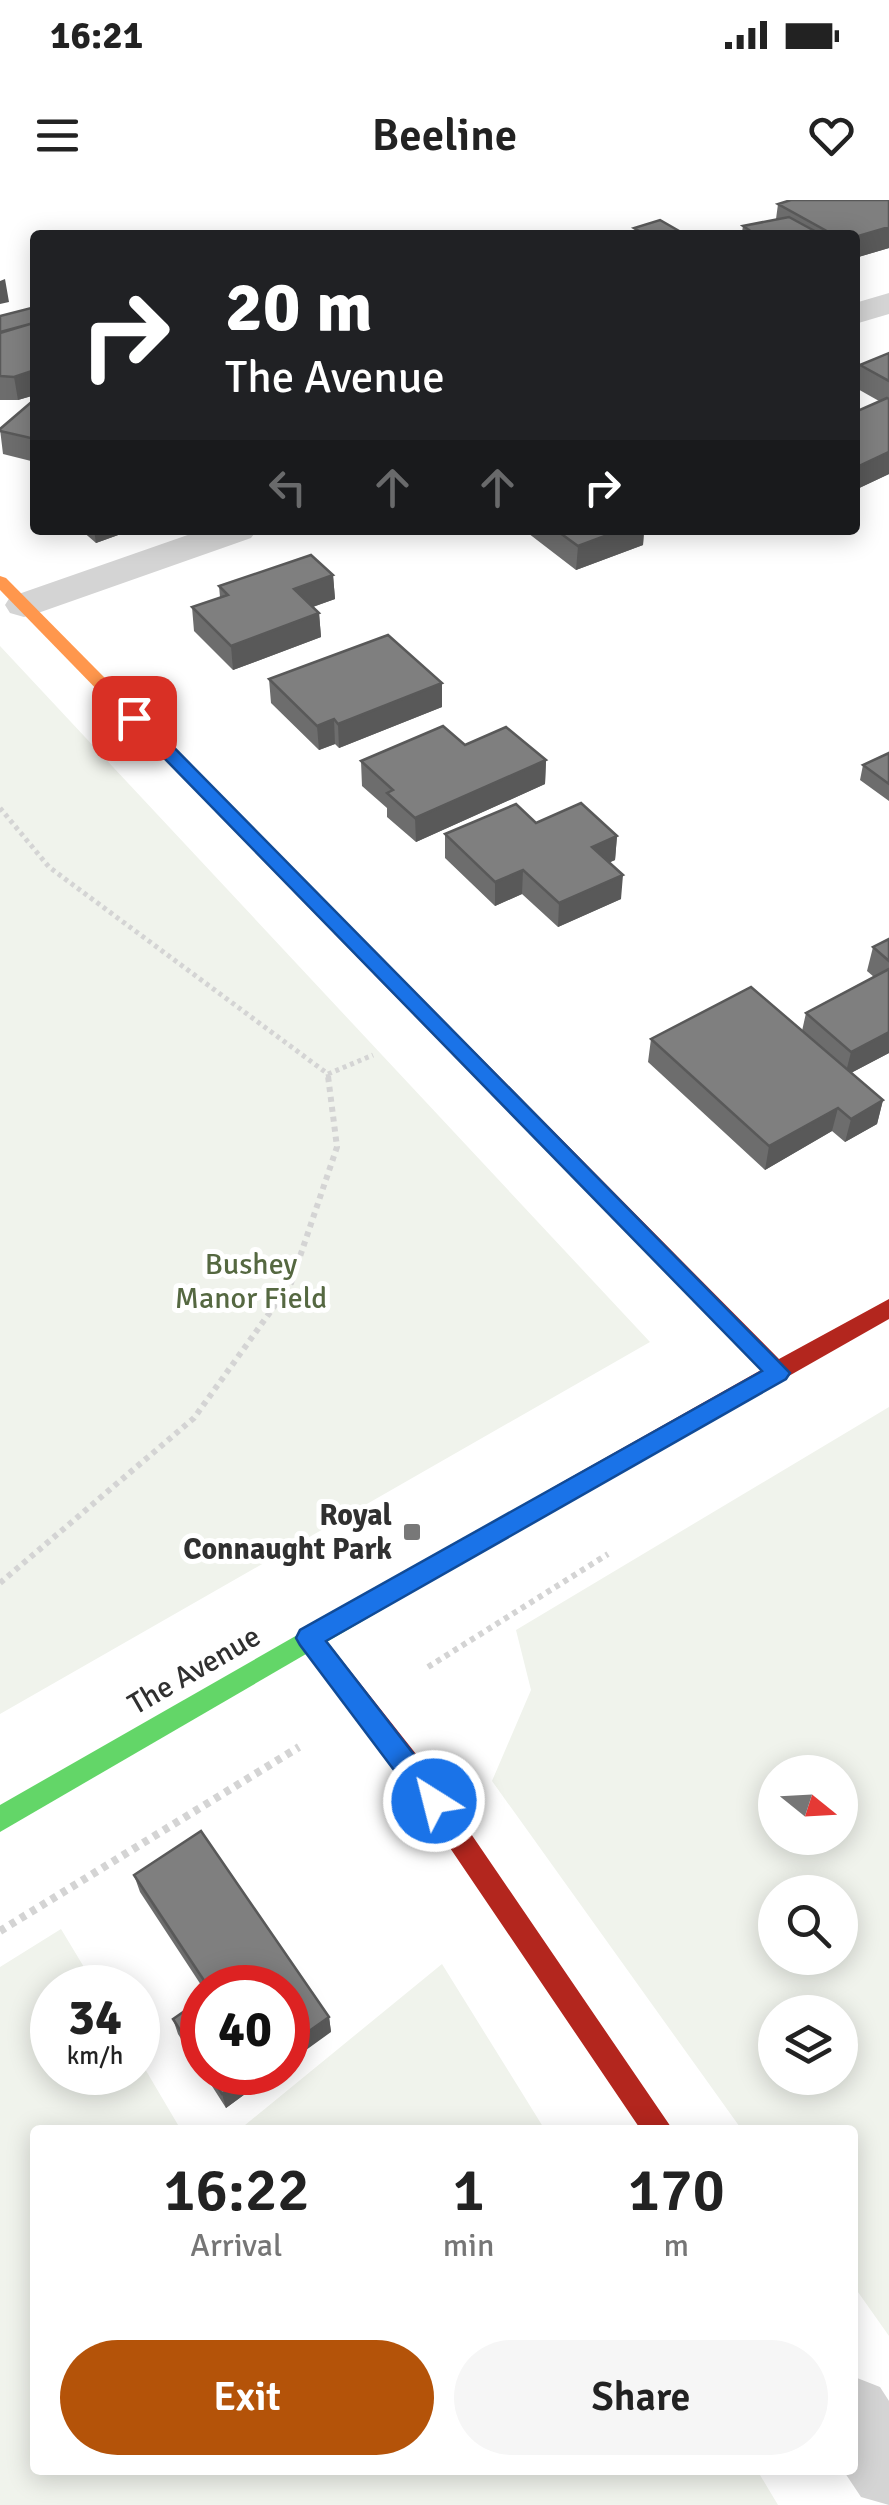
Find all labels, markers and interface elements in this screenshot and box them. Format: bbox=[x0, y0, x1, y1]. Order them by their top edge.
text: 16:21 bbox=[50, 12, 143, 59]
icon: menu bbox=[30, 108, 85, 163]
text: Beeline bbox=[372, 108, 517, 163]
icon: heart bbox=[804, 108, 859, 163]
text: 20 m bbox=[225, 264, 373, 350]
icon: right bbox=[60, 270, 190, 400]
text: The Avenue bbox=[225, 350, 445, 405]
icon: left bbox=[260, 460, 315, 515]
icon: ahead bbox=[365, 460, 420, 515]
icon: ahead bbox=[470, 460, 525, 515]
icon: right bbox=[575, 460, 630, 515]
pin bbox=[92, 676, 177, 761]
icon: arrive bbox=[107, 691, 162, 746]
park label: Bushey Manor Field bbox=[175, 1246, 327, 1317]
place label: Royal Connaught Park bbox=[183, 1497, 392, 1568]
marker: Royal Connaught Park bbox=[401, 1521, 423, 1543]
street label: The Avenue bbox=[122, 1618, 267, 1723]
position arrow bbox=[382, 1749, 486, 1853]
north arrow bbox=[758, 1755, 858, 1855]
map controls bbox=[758, 1755, 858, 2095]
button: search bbox=[758, 1875, 858, 1975]
speed limit sign: 40 bbox=[180, 1965, 310, 2095]
text: 34 bbox=[68, 1987, 122, 2049]
button: layers bbox=[758, 1995, 858, 2095]
text: km/h bbox=[67, 2040, 123, 2071]
text: 16:22 bbox=[163, 2154, 310, 2228]
text: 1 bbox=[452, 2154, 485, 2228]
text: 170 bbox=[628, 2154, 725, 2228]
text: Arrival bbox=[190, 2226, 283, 2265]
text: min bbox=[443, 2226, 494, 2265]
text: m bbox=[663, 2226, 689, 2265]
button: Exit bbox=[60, 2340, 434, 2455]
button: Share bbox=[454, 2340, 828, 2455]

